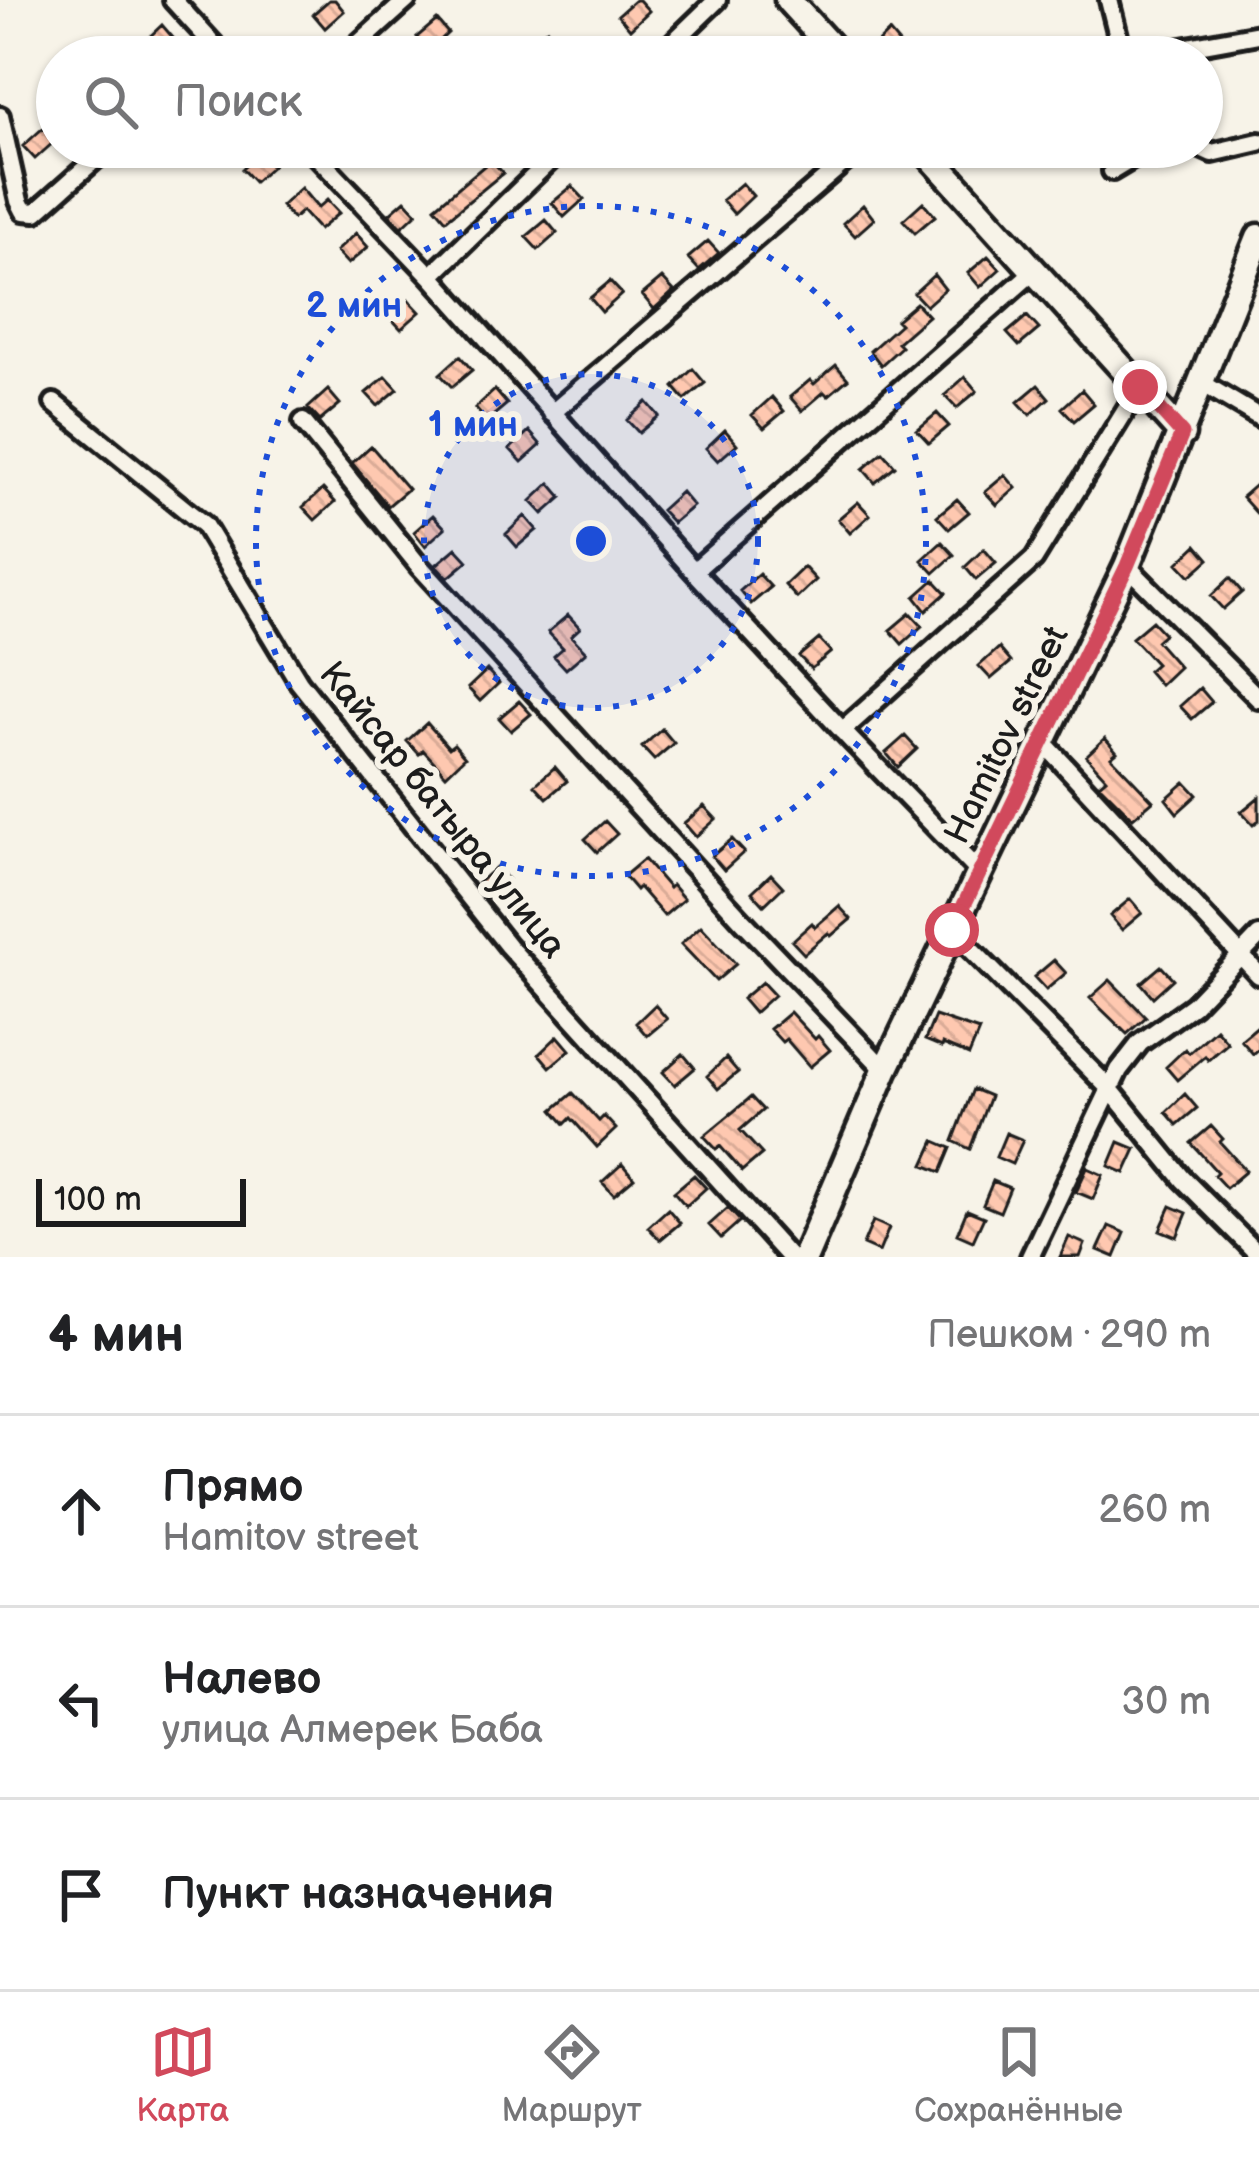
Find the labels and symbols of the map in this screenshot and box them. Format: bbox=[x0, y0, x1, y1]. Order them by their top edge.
text: 2 мин bbox=[306, 285, 402, 328]
route end bbox=[1113, 360, 1167, 414]
text: 1 мин bbox=[428, 404, 518, 447]
centre of rings bbox=[570, 520, 612, 562]
street label: Hamitov street bbox=[936, 619, 1079, 851]
street label: Кайсар батыра улица bbox=[309, 654, 575, 967]
route start bbox=[925, 903, 979, 957]
scale bar bbox=[36, 1173, 246, 1226]

